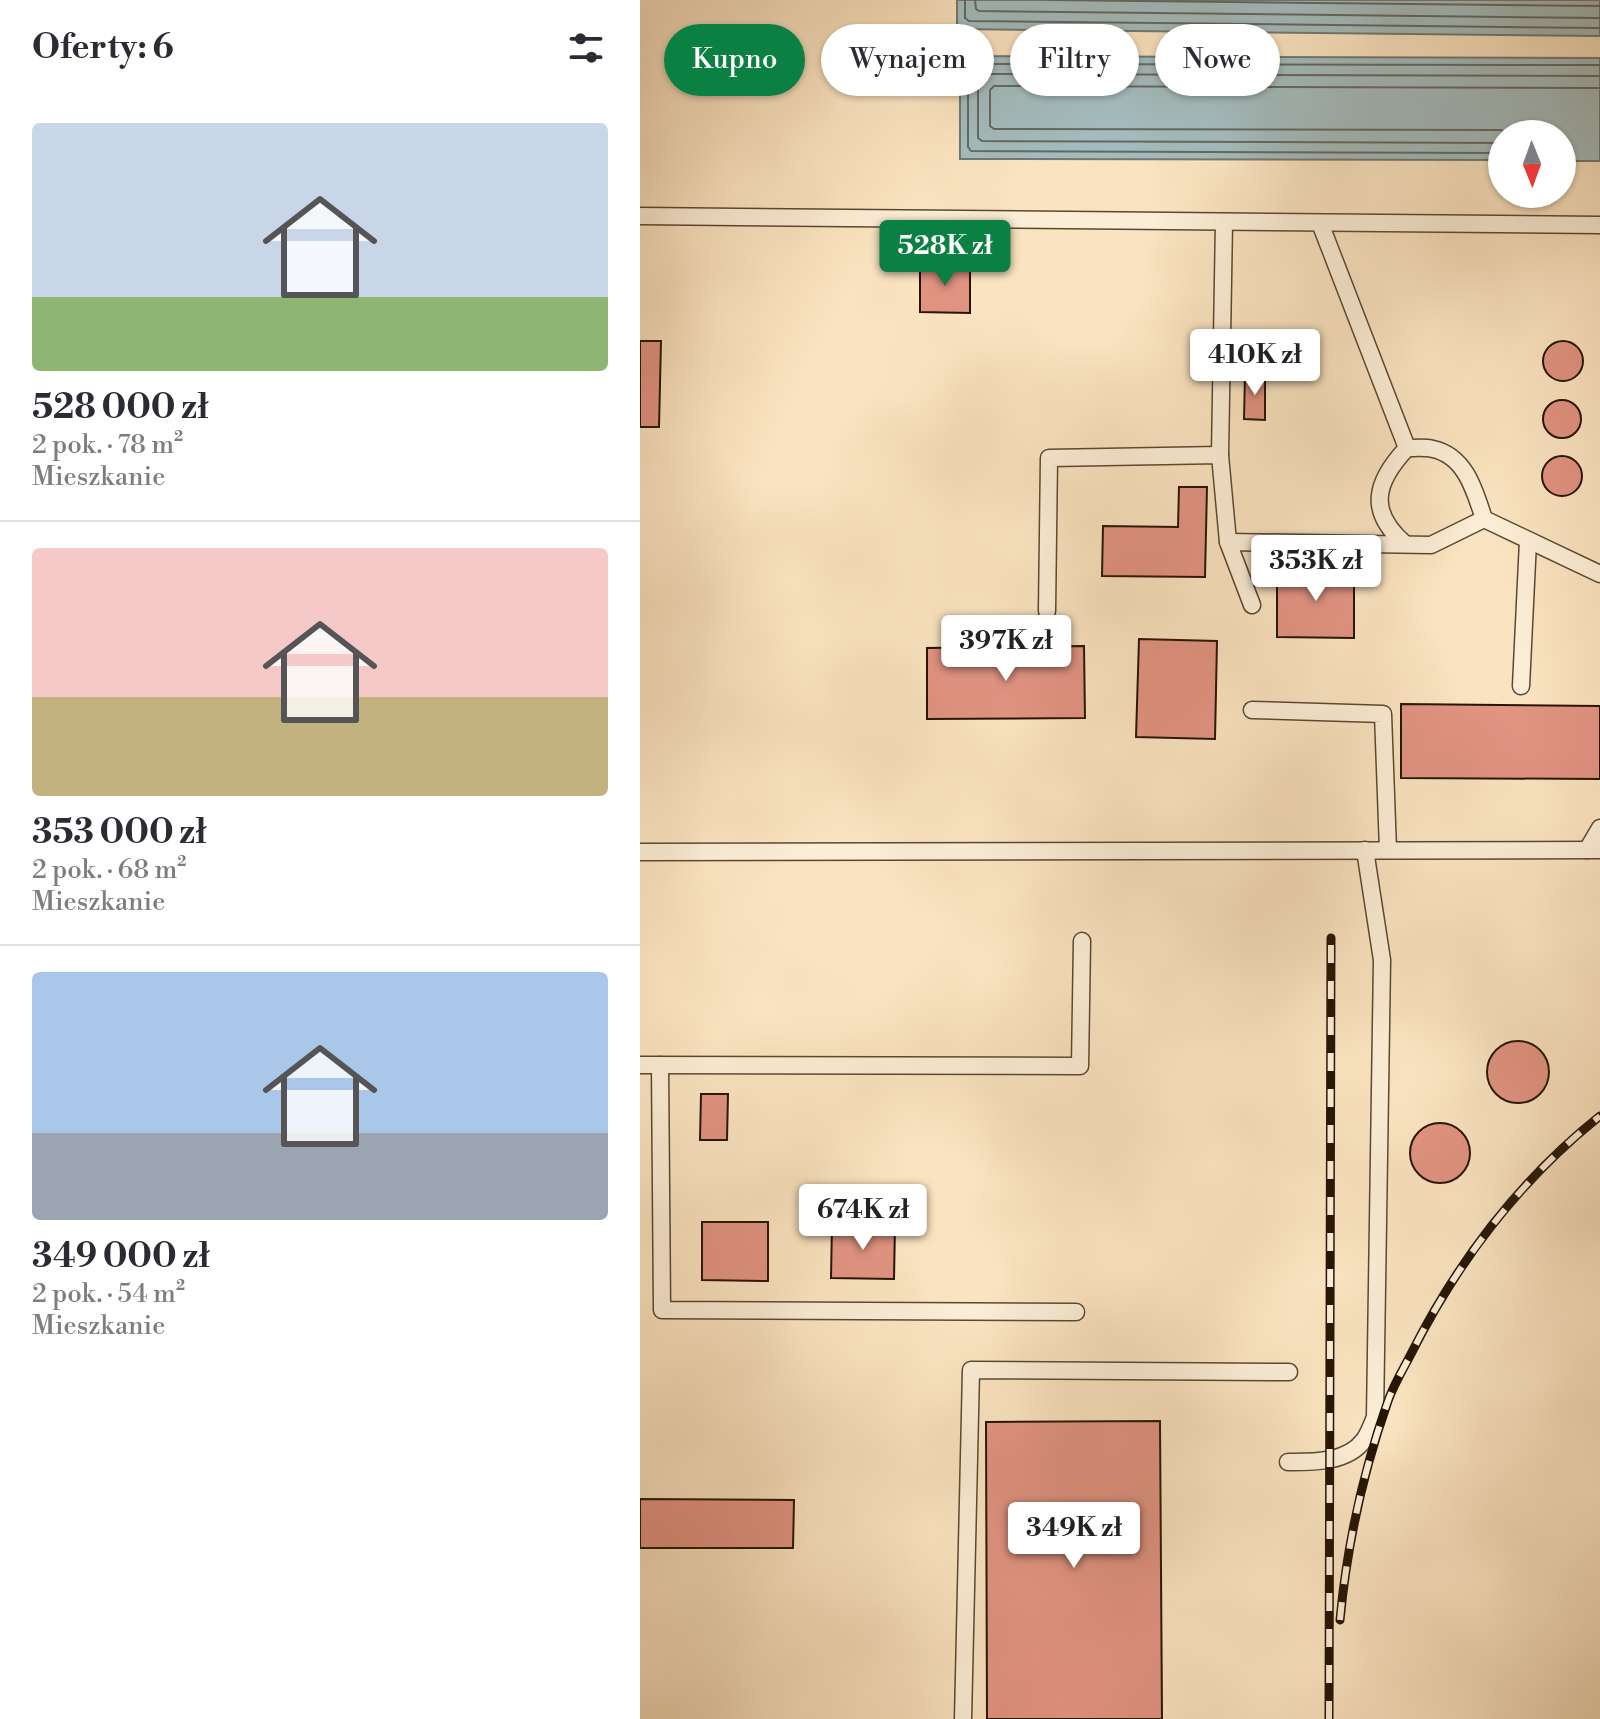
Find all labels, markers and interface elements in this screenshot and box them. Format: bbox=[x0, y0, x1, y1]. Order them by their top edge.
chip: Kupno bbox=[664, 24, 805, 96]
chip: Wynajem bbox=[821, 24, 994, 96]
chip: Filtry bbox=[1010, 24, 1139, 96]
chip: Nowe bbox=[1155, 24, 1280, 96]
icon: filters bbox=[564, 26, 608, 70]
text: Oferty: 6 bbox=[32, 27, 174, 69]
north arrow bbox=[1488, 120, 1576, 208]
map controls bbox=[1488, 120, 1576, 208]
icon: home bbox=[248, 175, 392, 319]
pin: 528K zł bbox=[871, 220, 1019, 288]
text: 528K zł bbox=[897, 230, 993, 262]
pin: 410K zł bbox=[1181, 329, 1329, 397]
text: 410K zł bbox=[1208, 339, 1302, 371]
text: 528 000 zł bbox=[32, 387, 208, 429]
text: 2 pok. · 78 m² bbox=[32, 429, 183, 461]
text: Mieszkanie bbox=[32, 461, 165, 493]
pin: 353K zł bbox=[1242, 535, 1390, 603]
text: 353K zł bbox=[1269, 545, 1363, 577]
icon: home bbox=[248, 600, 392, 744]
pin: 397K zł bbox=[932, 615, 1080, 683]
text: 397K zł bbox=[959, 625, 1053, 657]
text: 353 000 zł bbox=[32, 812, 206, 854]
text: 2 pok. · 68 m² bbox=[32, 854, 186, 886]
text: Mieszkanie bbox=[32, 886, 165, 918]
icon: home bbox=[248, 1024, 392, 1168]
pin: 674K zł bbox=[789, 1184, 937, 1252]
text: 674K zł bbox=[817, 1194, 909, 1226]
text: 349 000 zł bbox=[32, 1236, 210, 1278]
text: 2 pok. · 54 m² bbox=[32, 1278, 185, 1310]
text: Mieszkanie bbox=[32, 1310, 165, 1342]
pin: 349K zł bbox=[1000, 1502, 1148, 1570]
text: 349K zł bbox=[1026, 1512, 1122, 1544]

